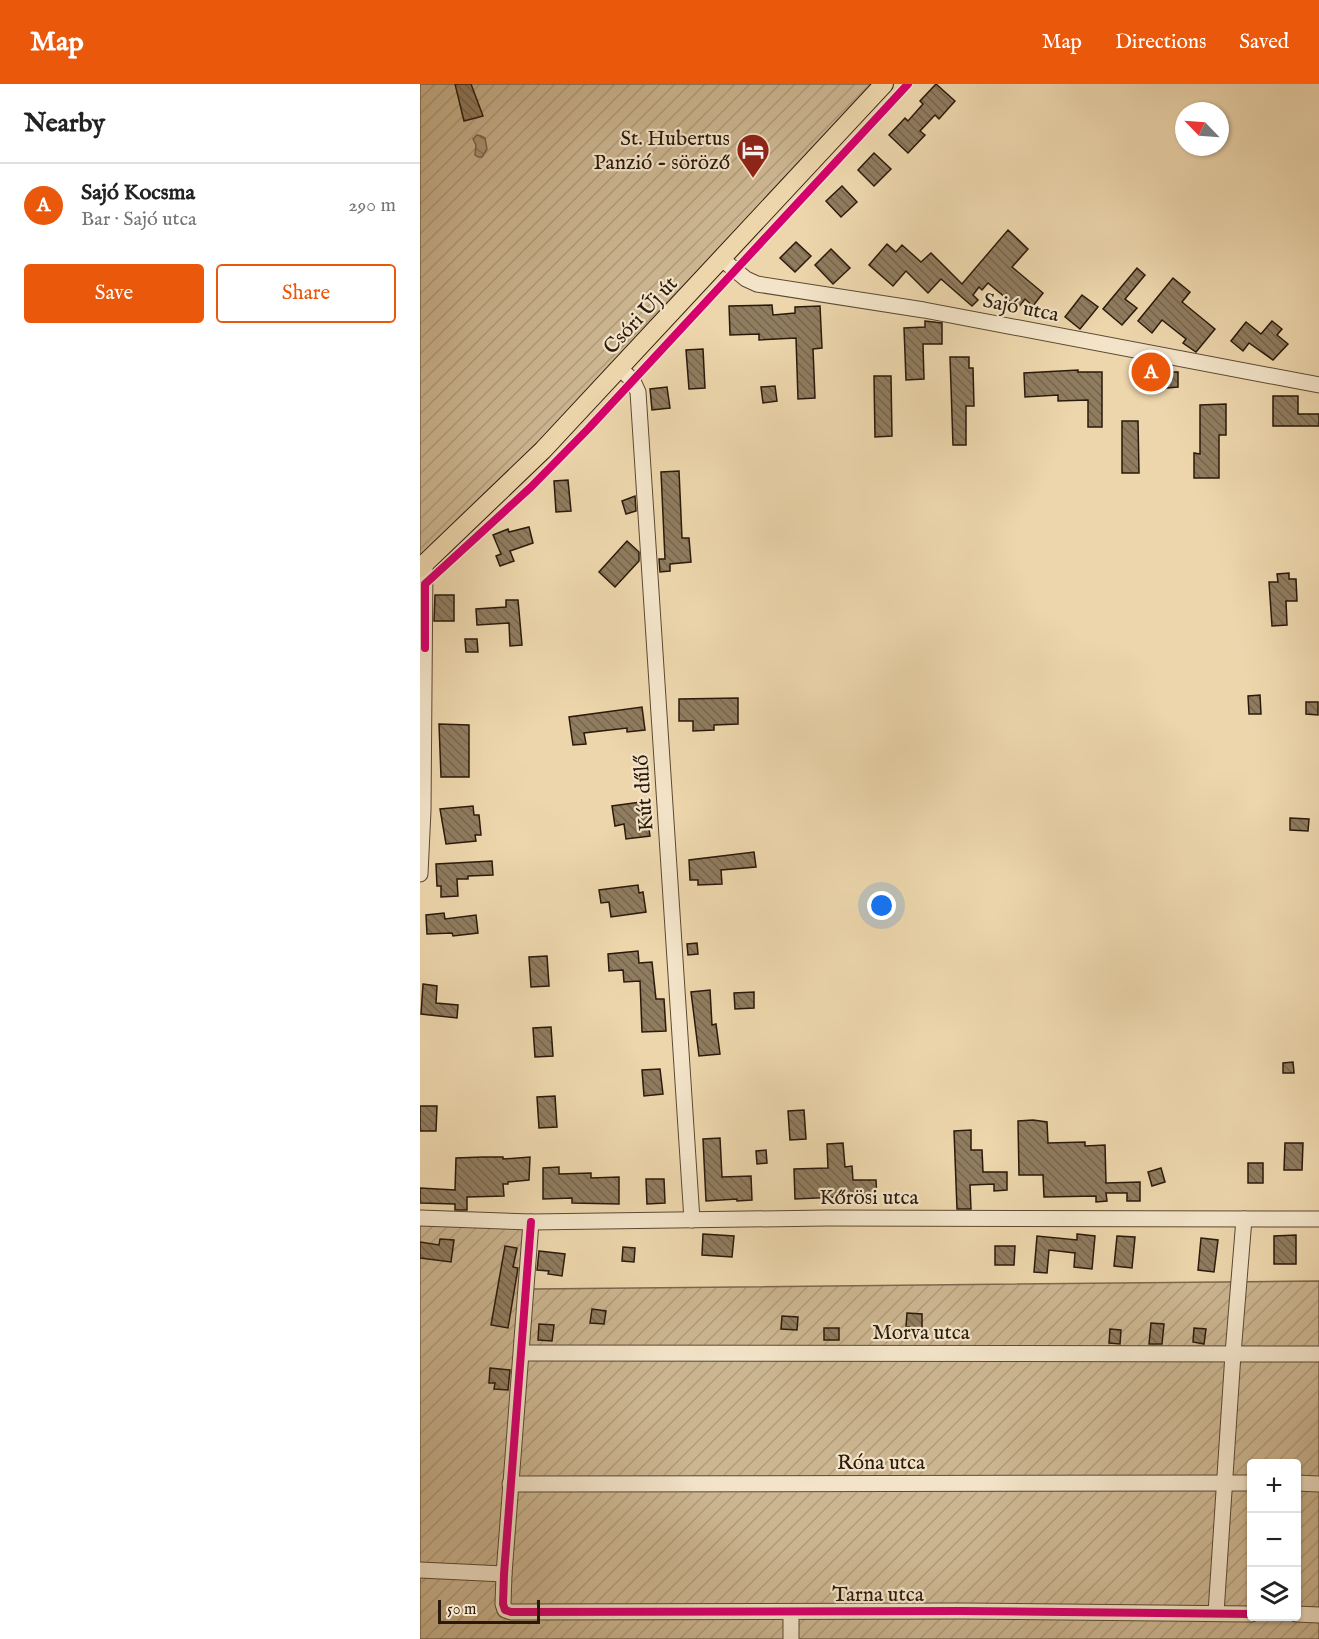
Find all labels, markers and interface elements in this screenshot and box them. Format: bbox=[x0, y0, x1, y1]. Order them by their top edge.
text: Map bbox=[30, 25, 84, 60]
text: Map bbox=[1042, 29, 1082, 56]
text: Directions bbox=[1115, 29, 1206, 56]
text: Saved bbox=[1239, 29, 1289, 56]
north arrow bbox=[1175, 102, 1229, 156]
text: Nearby bbox=[24, 107, 105, 140]
place label: St. Hubertus Panzió - söröző bbox=[594, 126, 730, 177]
hotel icon: St. Hubertus Panzió - söröző bbox=[735, 132, 771, 179]
text: Sajó Kocsma bbox=[81, 179, 195, 207]
text: A bbox=[37, 193, 50, 218]
text: 290 m bbox=[348, 193, 396, 218]
text: Bar · Sajó utca bbox=[81, 207, 197, 232]
button: Save bbox=[24, 264, 204, 323]
button: Share bbox=[216, 264, 396, 323]
street label: Csóri Új út bbox=[598, 271, 684, 361]
street label: Sajó utca bbox=[980, 288, 1062, 329]
pin: A bbox=[1132, 350, 1170, 394]
street label: Kút dűlő bbox=[628, 754, 661, 832]
your location bbox=[867, 891, 896, 920]
street label: Kőrösi utca bbox=[819, 1185, 920, 1212]
street label: Morva utca bbox=[872, 1320, 971, 1347]
street label: Róna utca bbox=[837, 1450, 926, 1477]
map controls bbox=[1247, 1459, 1301, 1621]
button: + bbox=[1247, 1459, 1301, 1513]
button: − bbox=[1247, 1513, 1301, 1567]
button: layers bbox=[1247, 1567, 1301, 1621]
street label: Tarna utca bbox=[832, 1582, 925, 1609]
scale bar bbox=[438, 1597, 540, 1624]
text: 50 m bbox=[447, 1600, 476, 1620]

